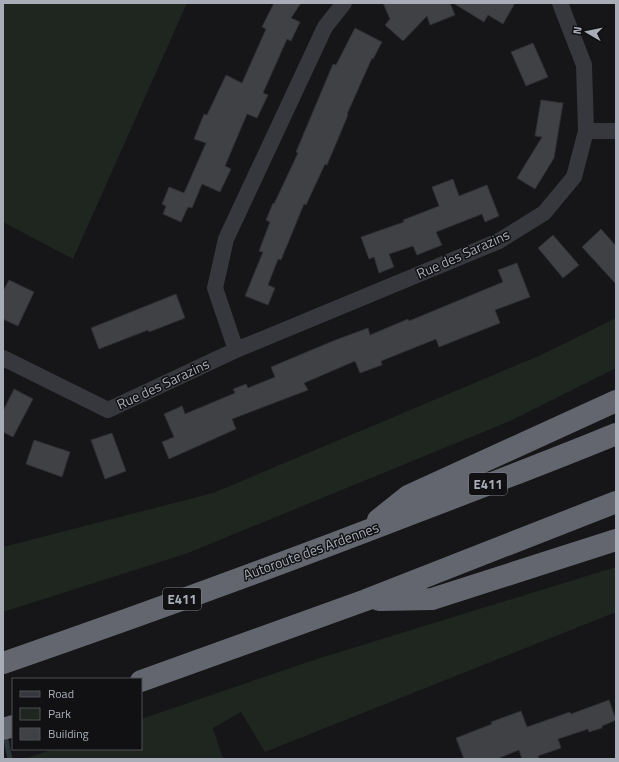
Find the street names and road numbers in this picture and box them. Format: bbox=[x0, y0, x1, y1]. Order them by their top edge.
street label: Rue des Sarazins bbox=[413, 224, 513, 284]
street label: Rue des Sarazins bbox=[113, 353, 213, 414]
road number: E411 bbox=[469, 473, 507, 495]
street label: Autoroute des Ardennes bbox=[240, 516, 382, 585]
road number: E411 bbox=[163, 588, 201, 610]

